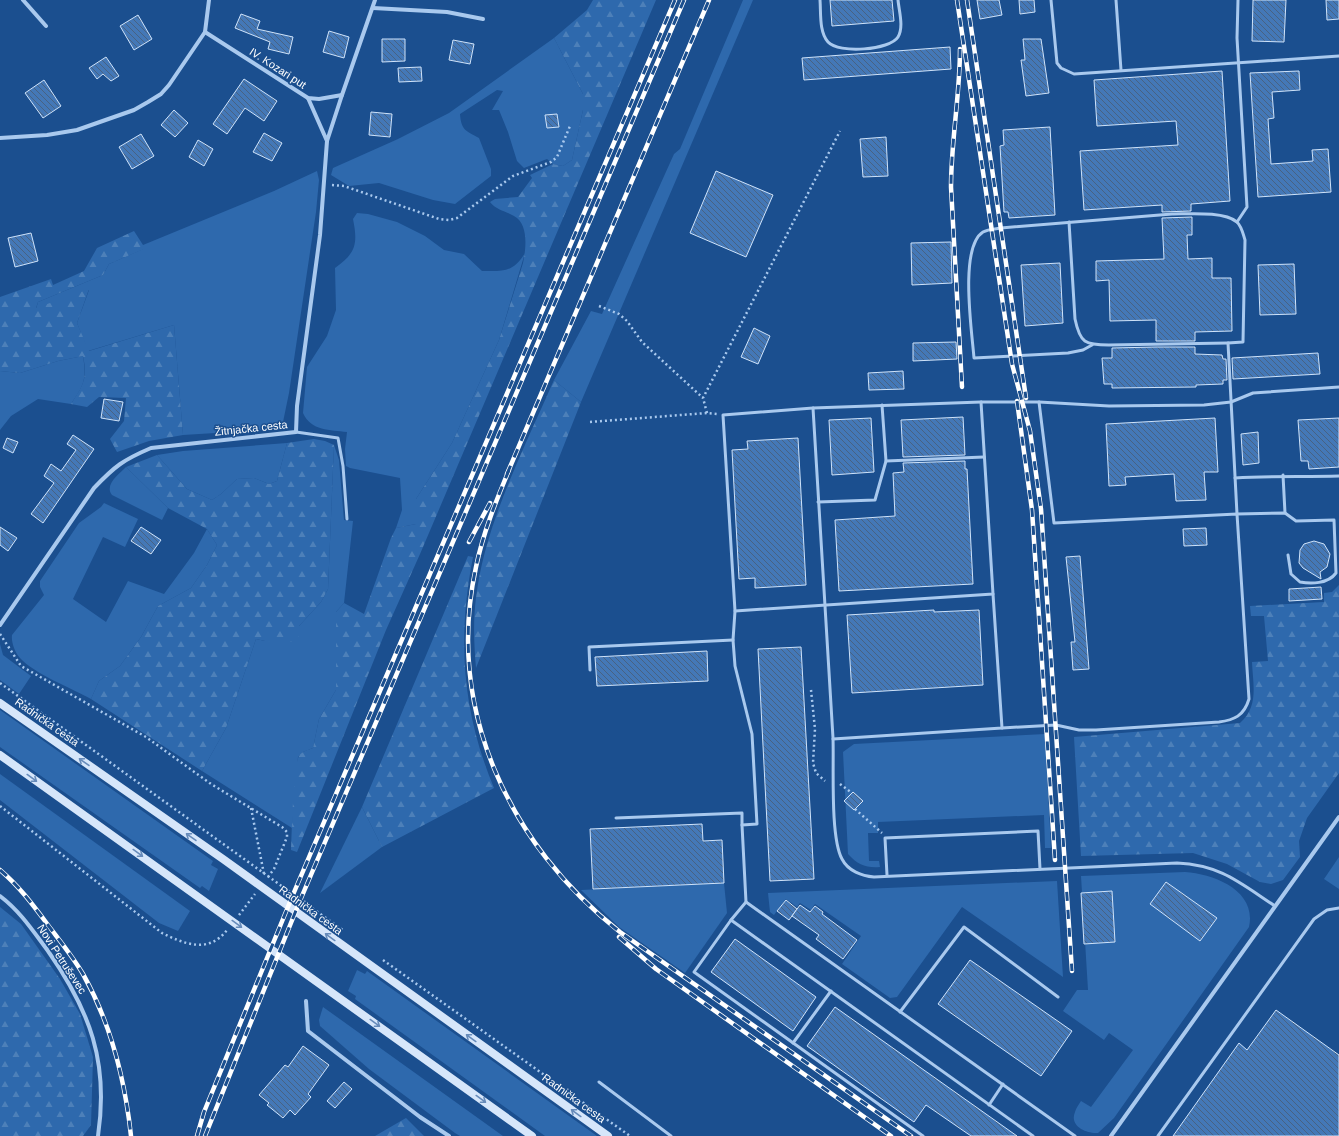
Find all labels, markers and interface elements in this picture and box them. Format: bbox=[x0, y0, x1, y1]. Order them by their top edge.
street label: IV. Kozari put bbox=[247, 45, 309, 91]
street label: Žitnjačka cesta bbox=[214, 418, 289, 438]
street label: Radnička cesta bbox=[13, 696, 82, 749]
one-way arrow bbox=[79, 758, 90, 766]
one-way arrow bbox=[26, 773, 37, 782]
one-way arrow bbox=[186, 833, 197, 841]
one-way arrow bbox=[132, 849, 143, 857]
street label: Radnička cesta bbox=[277, 883, 346, 937]
one-way arrow bbox=[231, 920, 242, 928]
street label: Novi Petruševec bbox=[35, 922, 89, 996]
one-way arrow bbox=[325, 933, 336, 941]
one-way arrow bbox=[369, 1019, 380, 1027]
one-way arrow bbox=[465, 1034, 476, 1042]
street label: Radnička cesta bbox=[540, 1071, 609, 1125]
one-way arrow bbox=[475, 1095, 486, 1103]
one-way arrow bbox=[571, 1109, 582, 1117]

